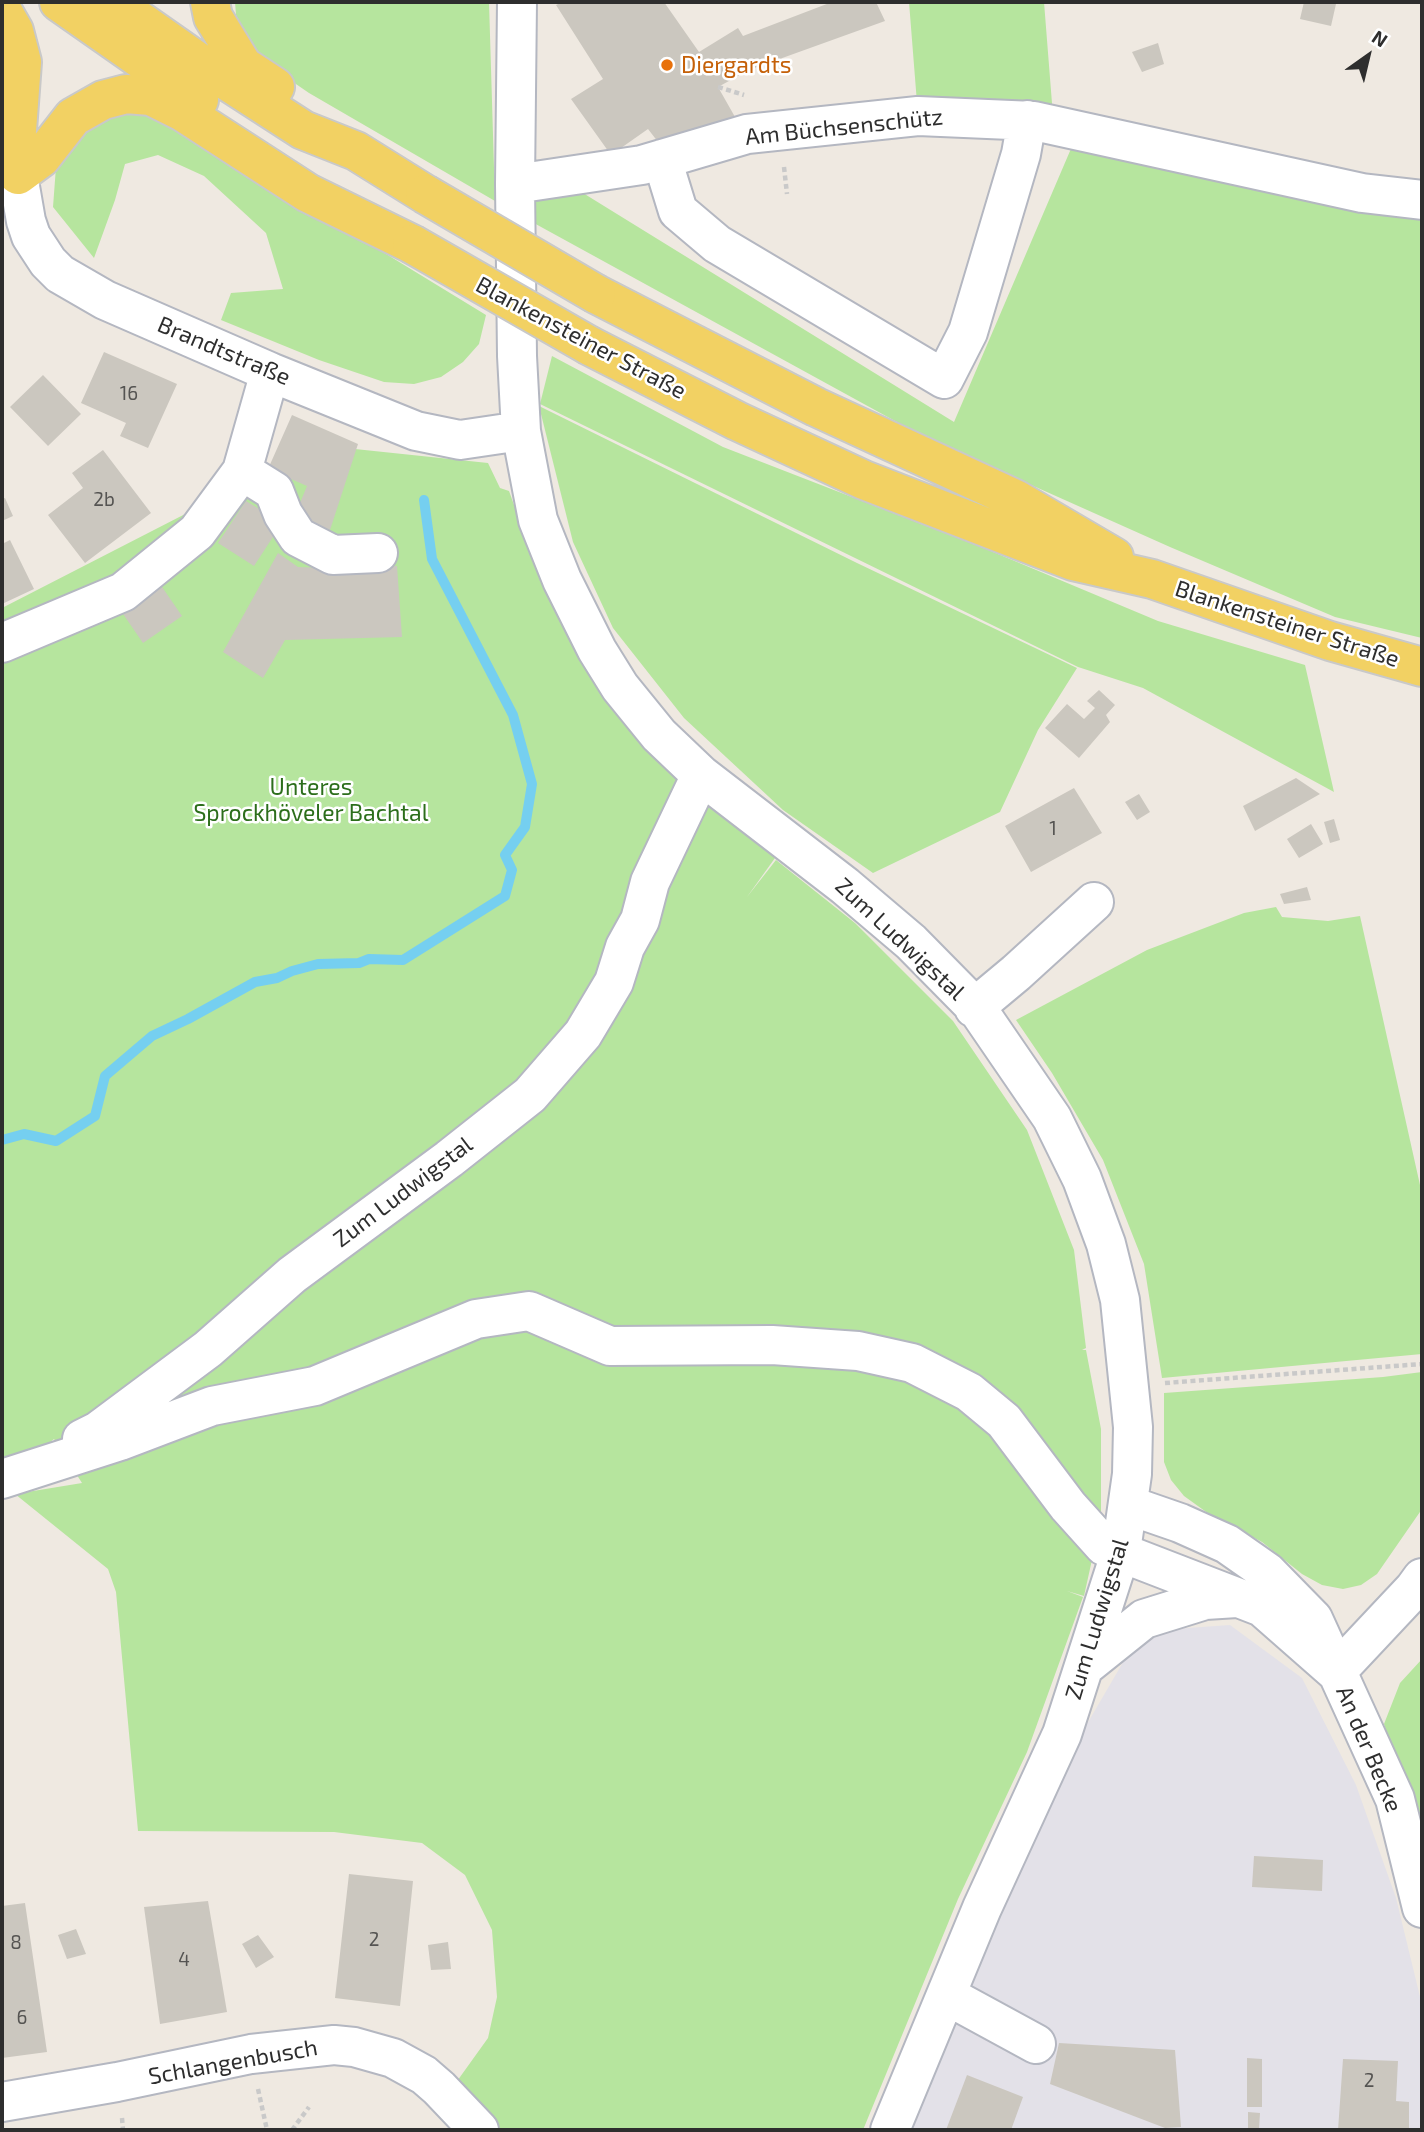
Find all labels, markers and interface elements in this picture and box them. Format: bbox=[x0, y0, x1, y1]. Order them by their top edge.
north arrow bbox=[1333, 21, 1403, 91]
text: N bbox=[1368, 25, 1392, 52]
place label: Diergardts bbox=[681, 51, 791, 79]
marker: Diergardts bbox=[659, 57, 675, 73]
street label: Am Büchsenschütz bbox=[744, 103, 944, 151]
street label: Blankensteiner Straße bbox=[471, 271, 691, 405]
street label: Brandtstraße bbox=[153, 311, 295, 391]
house number: 16 bbox=[120, 383, 138, 405]
house number: 2b bbox=[93, 489, 115, 511]
street label: Blankensteiner Straße bbox=[1171, 575, 1403, 673]
park label: Unteres Sprockhöveler Bachtal bbox=[193, 773, 429, 827]
house number: 1 bbox=[1049, 818, 1057, 840]
street label: Zum Ludwigstal bbox=[830, 872, 970, 1006]
street label: Zum Ludwigstal bbox=[328, 1131, 478, 1253]
street label: Zum Ludwigstal bbox=[1059, 1535, 1135, 1703]
street label: An der Becke bbox=[1330, 1682, 1408, 1816]
house number: 2 bbox=[369, 1929, 379, 1951]
house number: 8 bbox=[10, 1932, 22, 1954]
house number: 4 bbox=[178, 1949, 190, 1971]
house number: 6 bbox=[17, 2007, 27, 2029]
street label: Schlangenbusch bbox=[146, 2034, 320, 2090]
house number: 2 bbox=[1364, 2070, 1374, 2092]

